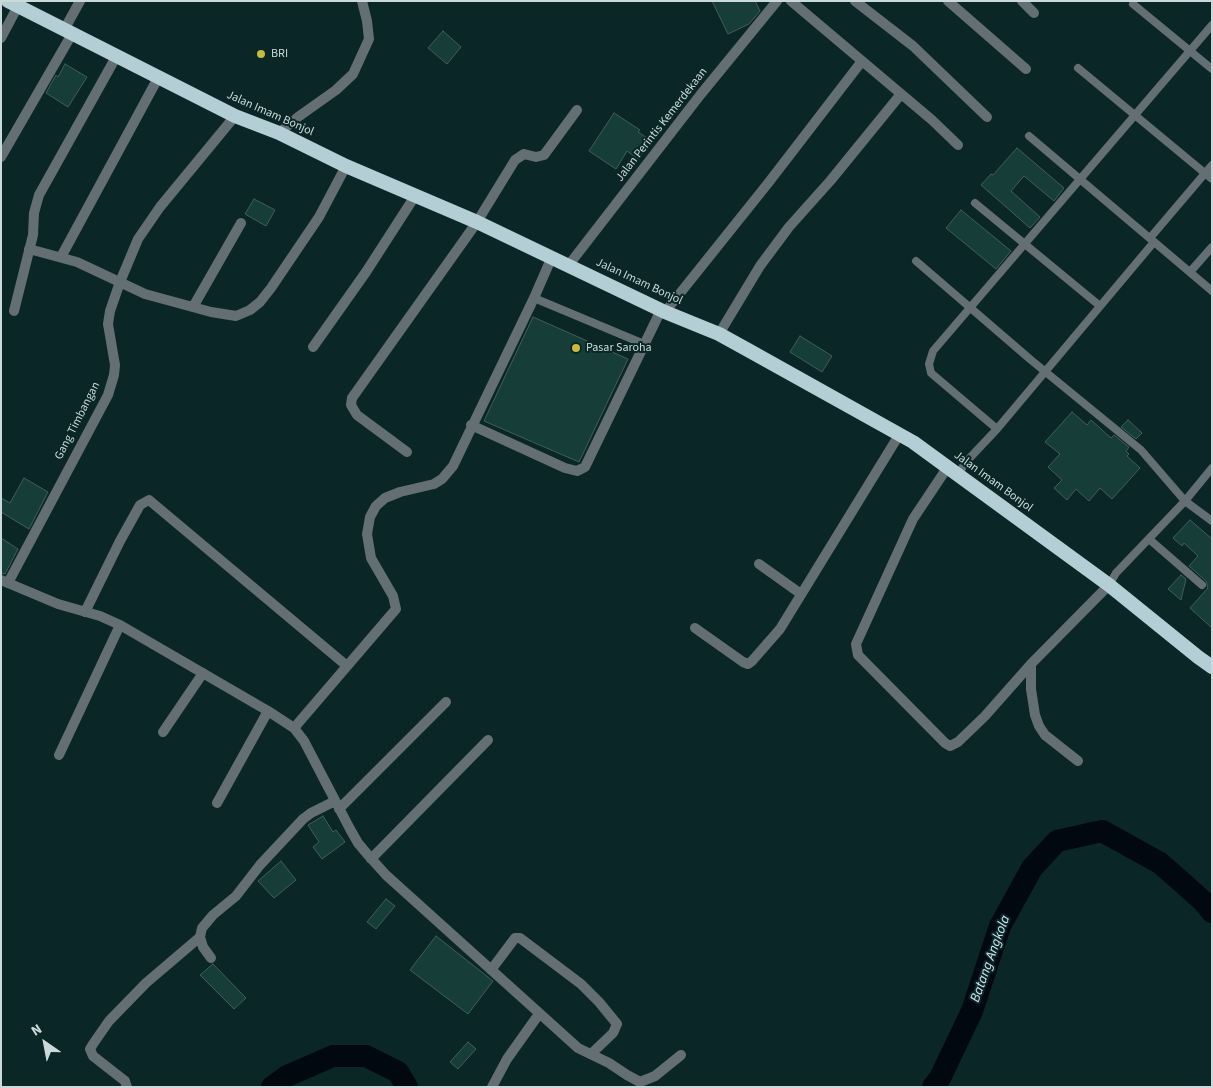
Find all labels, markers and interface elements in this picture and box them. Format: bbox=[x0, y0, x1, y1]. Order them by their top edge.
place label: BRI bbox=[271, 47, 288, 61]
marker: BRI bbox=[255, 48, 267, 60]
street label: Jalan Perintis Kemerdekaan bbox=[613, 65, 711, 185]
street label: Jalan Imam Bonjol bbox=[224, 88, 316, 140]
street label: Jalan Imam Bonjol bbox=[593, 256, 685, 308]
place label: Pasar Saroha bbox=[586, 341, 652, 355]
marker: Pasar Saroha bbox=[570, 342, 582, 354]
street label: Gang Timbangan bbox=[52, 380, 104, 462]
street label: Jalan Imam Bonjol bbox=[951, 449, 1035, 515]
water label: Batang Angkola bbox=[967, 913, 1015, 1005]
north arrow bbox=[20, 1018, 70, 1068]
text: N bbox=[27, 1019, 46, 1041]

